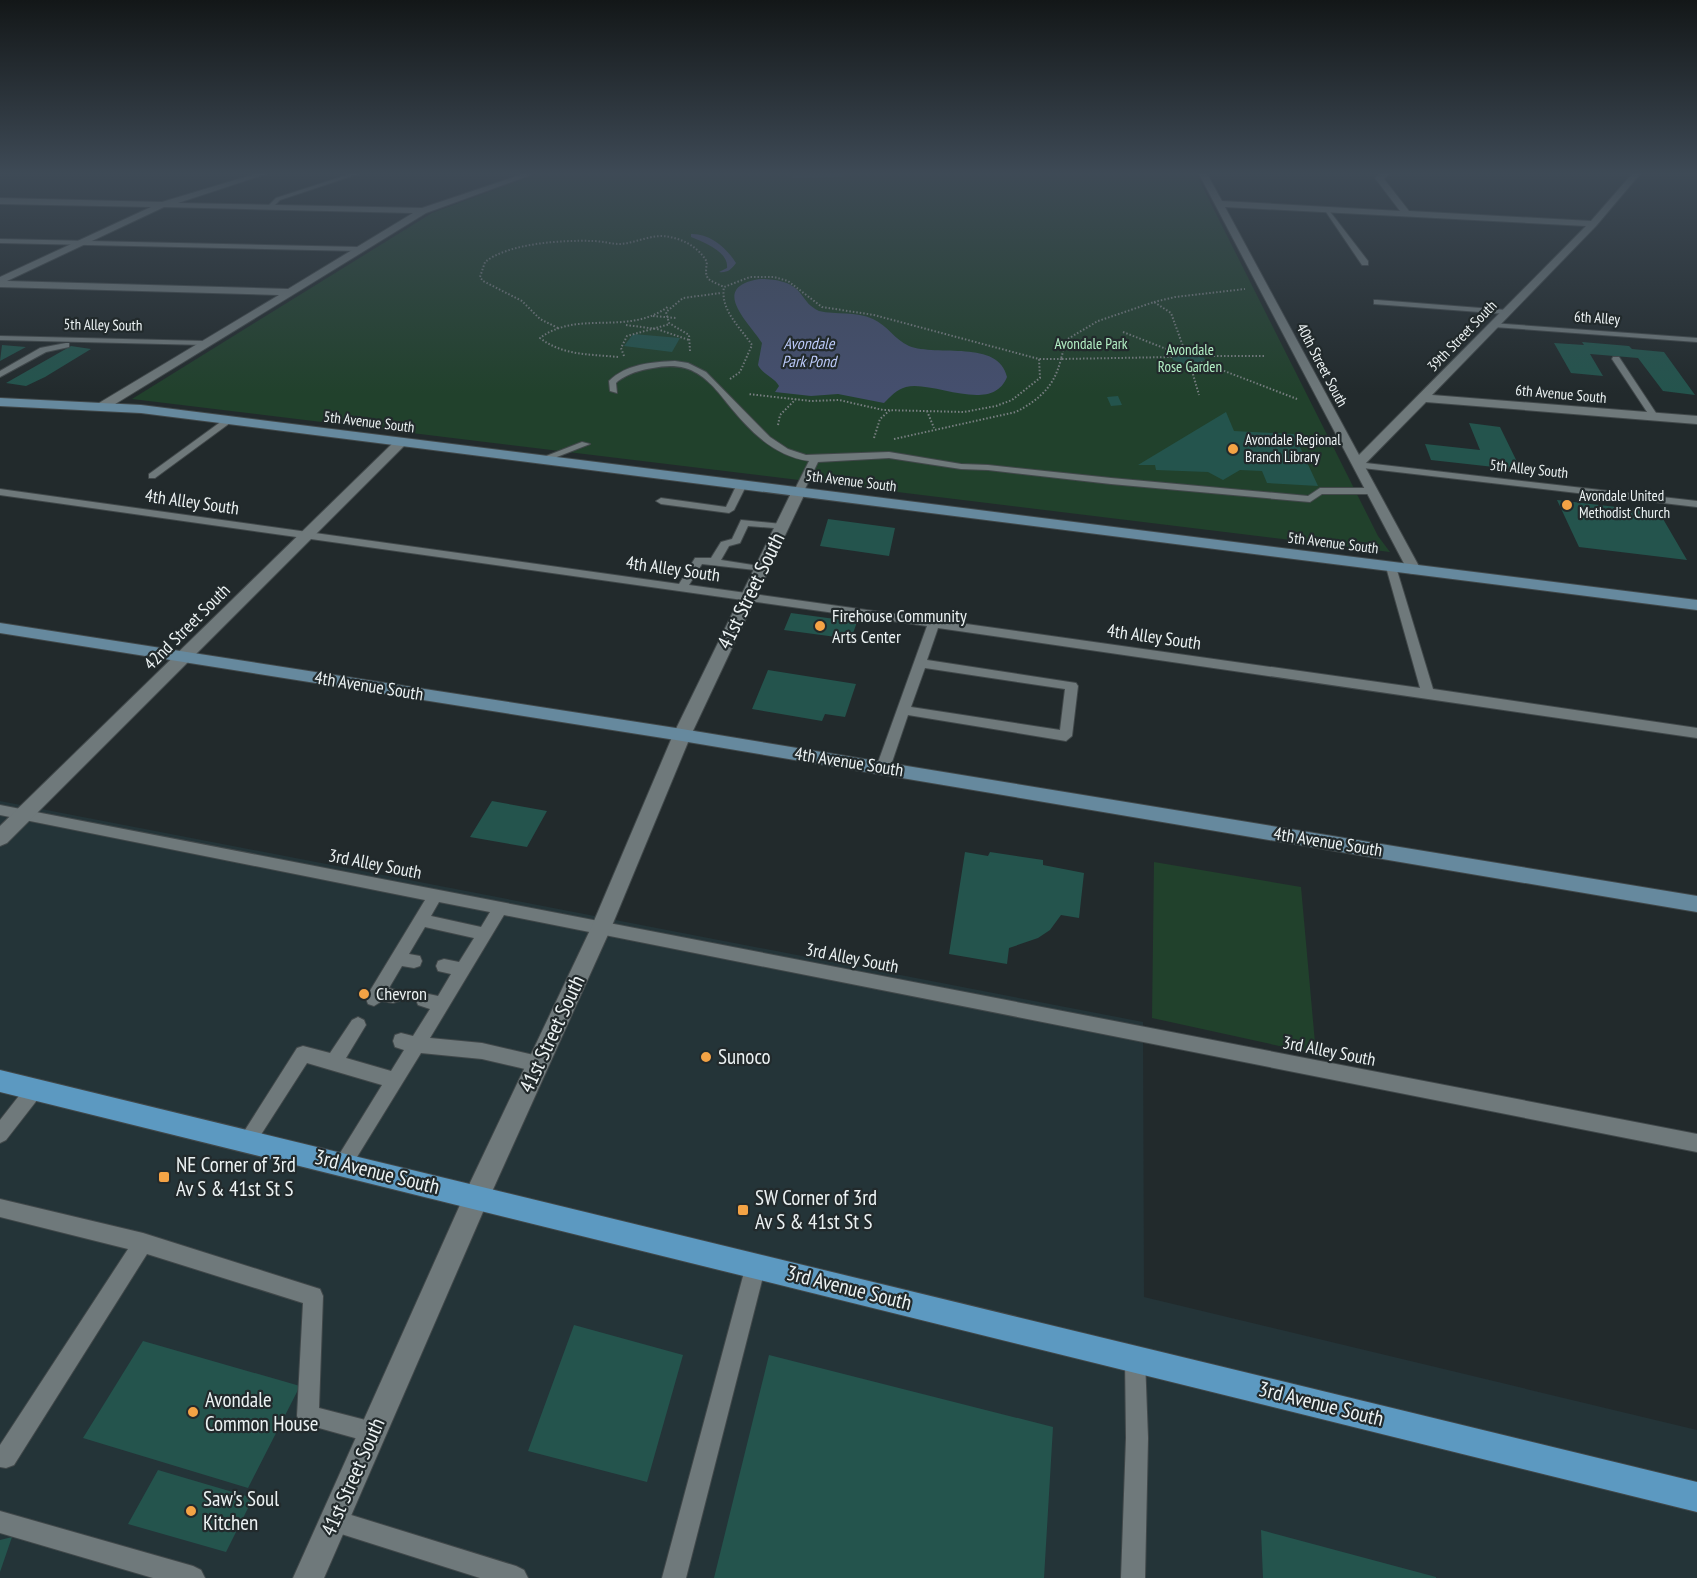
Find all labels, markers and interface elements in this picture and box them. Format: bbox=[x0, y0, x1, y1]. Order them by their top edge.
street label: 39th Street South bbox=[1423, 296, 1500, 375]
street label: 6th Alley bbox=[1573, 306, 1621, 329]
street label: 5th Alley South bbox=[63, 314, 143, 335]
street label: 40th Street South bbox=[1293, 320, 1352, 410]
water label: Avondale Park Pond bbox=[782, 333, 838, 371]
park label: Avondale Park bbox=[1054, 334, 1128, 353]
park label: Avondale Rose Garden bbox=[1158, 340, 1222, 376]
street label: 6th Avenue South bbox=[1515, 380, 1607, 407]
street label: 5th Avenue South bbox=[322, 406, 416, 437]
place label: Avondale Regional Branch Library bbox=[1245, 430, 1341, 466]
marker: Avondale Regional Branch Library bbox=[1226, 442, 1240, 456]
street label: 5th Alley South bbox=[1489, 455, 1569, 482]
street label: 5th Avenue South bbox=[804, 465, 898, 496]
street label: 4th Alley South bbox=[144, 484, 240, 519]
place label: Avondale United Methodist Church bbox=[1579, 486, 1670, 522]
marker: Avondale United Methodist Church bbox=[1560, 498, 1574, 512]
street label: 5th Avenue South bbox=[1286, 527, 1380, 558]
street label: 41st Street South bbox=[711, 528, 790, 653]
street label: 4th Alley South bbox=[625, 551, 721, 586]
street label: 42nd Street South bbox=[139, 579, 235, 675]
place label: Firehouse Community Arts Center bbox=[832, 604, 967, 648]
marker: Firehouse Community Arts Center bbox=[813, 619, 827, 633]
street label: 4th Alley South bbox=[1106, 619, 1202, 654]
street label: 4th Avenue South bbox=[313, 666, 425, 705]
street label: 4th Avenue South bbox=[793, 742, 905, 781]
street label: 4th Avenue South bbox=[1272, 822, 1384, 861]
street label: 3rd Alley South bbox=[327, 843, 424, 884]
street label: 3rd Alley South bbox=[804, 937, 901, 978]
street label: 41st Street South bbox=[513, 971, 590, 1097]
place label: Chevron bbox=[376, 982, 427, 1005]
marker: Chevron bbox=[357, 987, 371, 1001]
street label: 3rd Alley South bbox=[1281, 1030, 1378, 1071]
place label: Sunoco bbox=[718, 1043, 771, 1070]
marker: Sunoco bbox=[699, 1050, 713, 1064]
street label: 3rd Avenue South bbox=[312, 1143, 442, 1200]
place label: NE Corner of 3rd Av S & 41st St S bbox=[176, 1151, 296, 1202]
marker: NE Corner of 3rd Av S & 41st St S bbox=[157, 1170, 171, 1184]
place label: SW Corner of 3rd Av S & 41st St S bbox=[755, 1184, 877, 1235]
marker: SW Corner of 3rd Av S & 41st St S bbox=[736, 1203, 750, 1217]
street label: 3rd Avenue South bbox=[784, 1259, 914, 1316]
street label: 3rd Avenue South bbox=[1256, 1375, 1386, 1432]
place label: Avondale Common House bbox=[205, 1386, 318, 1437]
marker: Avondale Common House bbox=[186, 1405, 200, 1419]
street label: 41st Street South bbox=[315, 1414, 391, 1540]
place label: Saw's Soul Kitchen bbox=[203, 1485, 279, 1536]
marker: Saw's Soul Kitchen bbox=[184, 1504, 198, 1518]

